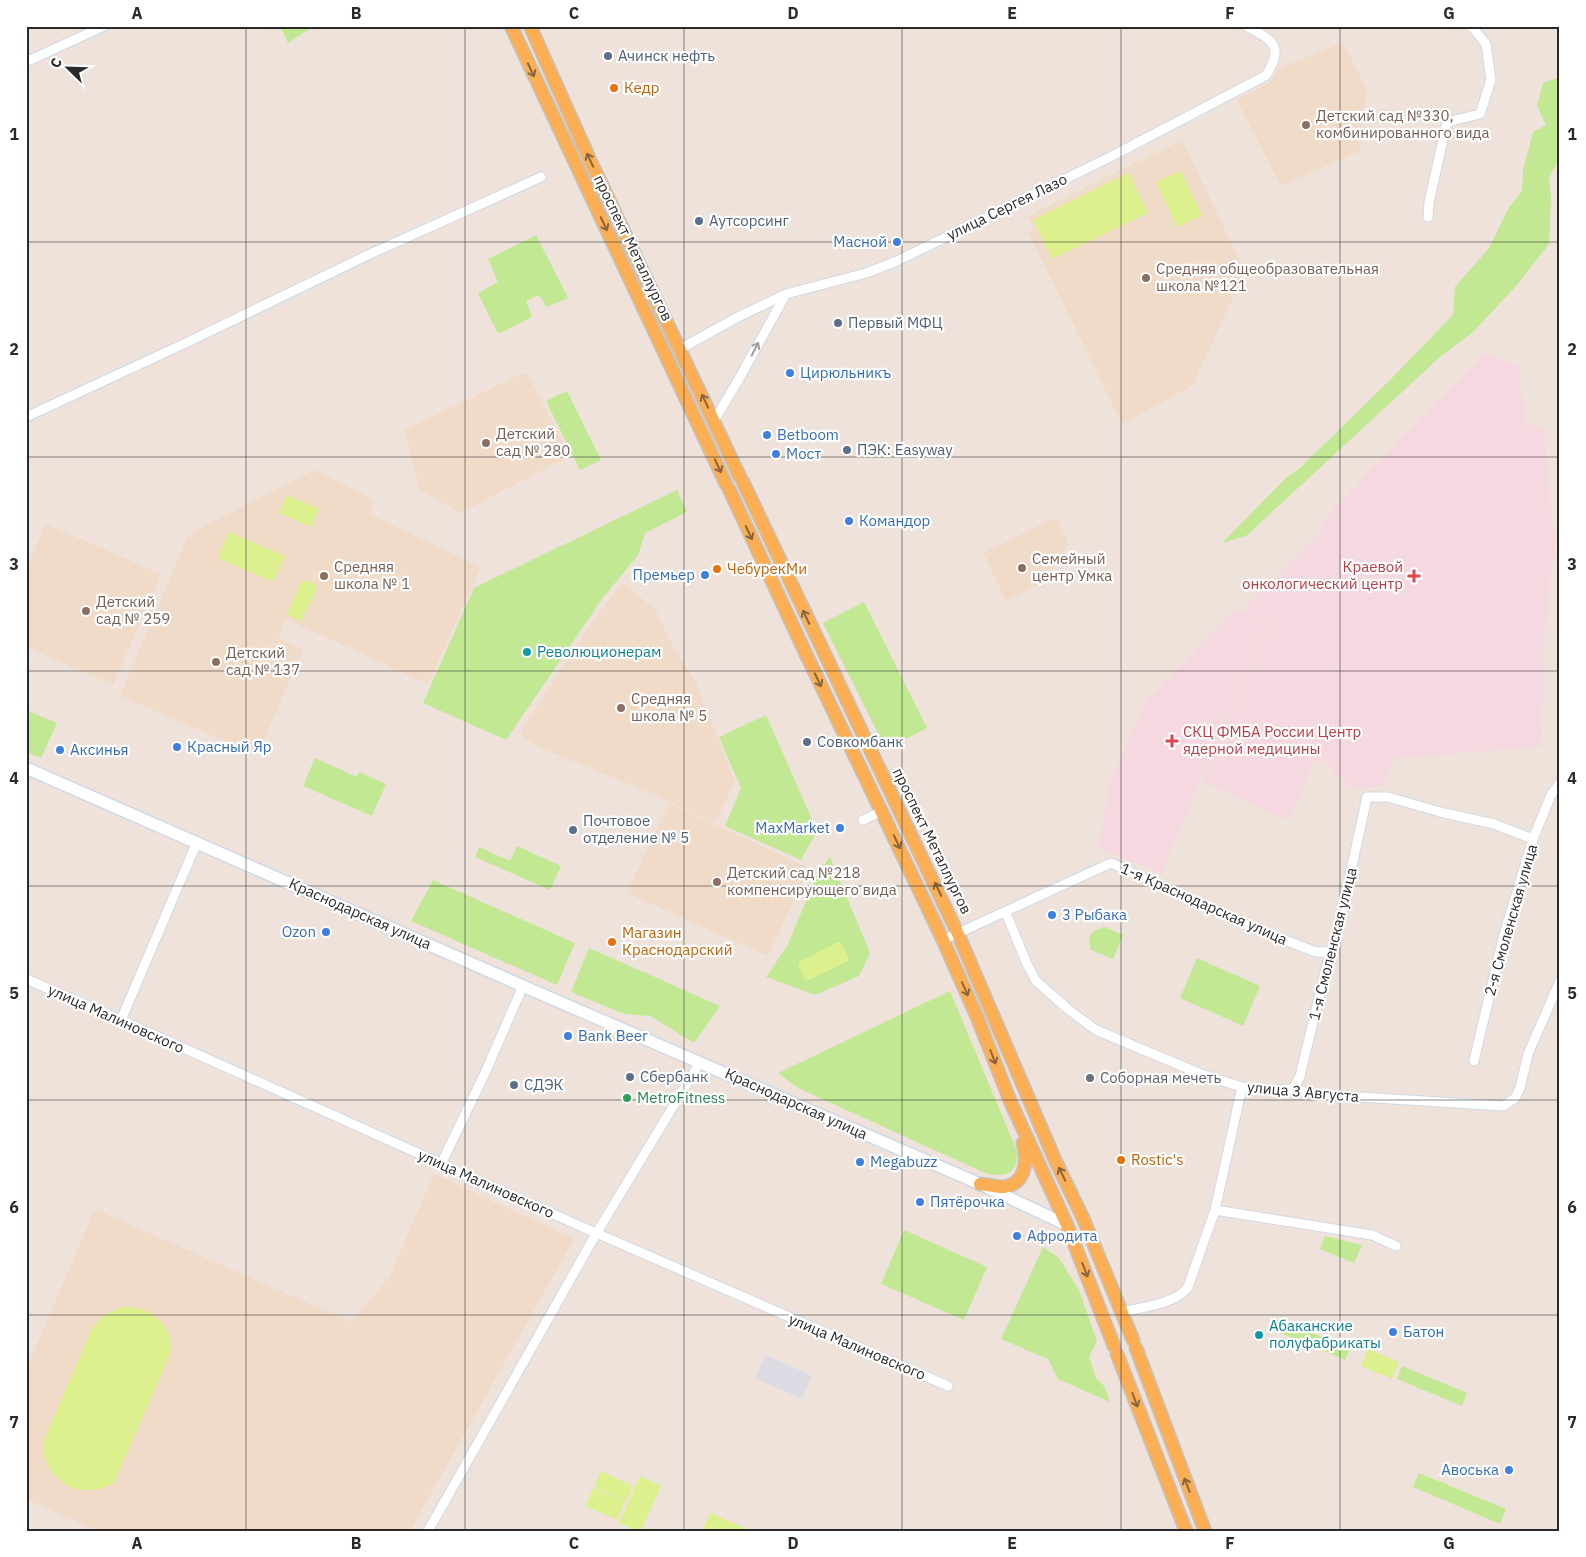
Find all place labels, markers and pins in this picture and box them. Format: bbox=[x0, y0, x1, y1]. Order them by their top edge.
place label: Ачинск нефть bbox=[618, 46, 715, 65]
marker: Ачинск нефть bbox=[602, 50, 614, 62]
place label: Кедр bbox=[624, 78, 659, 97]
marker: Кедр bbox=[608, 82, 620, 94]
place label: Детский сад №330, комбинированного вида bbox=[1316, 106, 1490, 142]
marker: Детский сад №330, комбинированного вида bbox=[1300, 119, 1312, 131]
place label: Аутсорсинг bbox=[709, 211, 790, 230]
marker: Аутсорсинг bbox=[693, 215, 705, 227]
place label: Масной bbox=[833, 232, 887, 251]
marker: Масной bbox=[891, 236, 903, 248]
place label: Средняя общеобразовательная школа №121 bbox=[1156, 259, 1379, 295]
marker: Средняя общеобразовательная школа №121 bbox=[1140, 272, 1152, 284]
place label: Первый МФЦ bbox=[848, 313, 943, 332]
marker: Первый МФЦ bbox=[832, 317, 844, 329]
place label: Цирюльникъ bbox=[800, 363, 891, 382]
marker: Цирюльникъ bbox=[784, 367, 796, 379]
place label: Детский сад № 280 bbox=[496, 424, 570, 460]
place label: Betboom bbox=[777, 425, 839, 444]
marker: Betboom bbox=[761, 429, 773, 441]
marker: Детский сад № 280 bbox=[480, 437, 492, 449]
place label: ПЭК: Easyway bbox=[857, 440, 953, 459]
place label: Мост bbox=[786, 444, 821, 463]
marker: ПЭК: Easyway bbox=[841, 444, 853, 456]
marker: Мост bbox=[770, 448, 782, 460]
place label: Командор bbox=[859, 511, 930, 530]
marker: Командор bbox=[843, 515, 855, 527]
place label: Семейный центр Умка bbox=[1032, 549, 1112, 585]
place label: Средняя школа № 1 bbox=[334, 557, 410, 593]
place label: Краевой онкологический центр bbox=[1242, 557, 1403, 593]
place label: ЧебурекМи bbox=[727, 559, 807, 578]
marker: Семейный центр Умка bbox=[1016, 562, 1028, 574]
marker: ЧебурекМи bbox=[711, 563, 723, 575]
place label: Премьер bbox=[632, 565, 695, 584]
marker: Премьер bbox=[699, 569, 711, 581]
marker: Краевой онкологический центр bbox=[1407, 569, 1421, 583]
marker: Средняя школа № 1 bbox=[318, 570, 330, 582]
place label: Детский сад № 259 bbox=[96, 592, 170, 628]
marker: Детский сад № 259 bbox=[80, 605, 92, 617]
place label: Революционерам bbox=[537, 642, 661, 661]
place label: Детский сад № 137 bbox=[226, 643, 300, 679]
marker: Революционерам bbox=[521, 646, 533, 658]
marker: Детский сад № 137 bbox=[210, 656, 222, 668]
place label: Средняя школа № 5 bbox=[631, 689, 707, 725]
marker: Средняя школа № 5 bbox=[615, 702, 627, 714]
place label: СКЦ ФМБА России Центр ядерной медицины bbox=[1183, 722, 1361, 758]
place label: Совкомбанк bbox=[817, 732, 903, 751]
marker: СКЦ ФМБА России Центр ядерной медицины bbox=[1165, 734, 1179, 748]
marker: Совкомбанк bbox=[801, 736, 813, 748]
place label: Красный Яр bbox=[187, 737, 272, 756]
place label: Аксинья bbox=[70, 740, 129, 759]
marker: Красный Яр bbox=[171, 741, 183, 753]
marker: Аксинья bbox=[54, 744, 66, 756]
place label: Почтовое отделение № 5 bbox=[583, 811, 689, 847]
place label: MaxMarket bbox=[755, 818, 830, 837]
marker: MaxMarket bbox=[834, 822, 846, 834]
marker: Почтовое отделение № 5 bbox=[567, 824, 579, 836]
place label: Детский сад №218 компенсирующего вида bbox=[727, 863, 897, 899]
marker: Детский сад №218 компенсирующего вида bbox=[711, 876, 723, 888]
place label: 3 Рыбака bbox=[1062, 905, 1127, 924]
marker: 3 Рыбака bbox=[1046, 909, 1058, 921]
place label: Ozon bbox=[282, 922, 316, 941]
place label: Магазин Краснодарский bbox=[622, 923, 732, 959]
marker: Ozon bbox=[320, 926, 332, 938]
marker: Магазин Краснодарский bbox=[606, 936, 618, 948]
place label: Bank Beer bbox=[578, 1026, 648, 1045]
marker: Bank Beer bbox=[562, 1030, 574, 1042]
place label: Сбербанк bbox=[640, 1067, 708, 1086]
place label: Соборная мечеть bbox=[1100, 1068, 1222, 1087]
marker: Сбербанк bbox=[624, 1071, 636, 1083]
marker: Соборная мечеть bbox=[1084, 1072, 1096, 1084]
place label: СДЭК bbox=[524, 1075, 564, 1094]
marker: СДЭК bbox=[508, 1079, 520, 1091]
place label: MetroFitness bbox=[637, 1088, 725, 1107]
marker: MetroFitness bbox=[621, 1092, 633, 1104]
place label: Rostic's bbox=[1131, 1150, 1183, 1169]
place label: Megabuzz bbox=[870, 1152, 937, 1171]
marker: Rostic's bbox=[1115, 1154, 1127, 1166]
marker: Megabuzz bbox=[854, 1156, 866, 1168]
place label: Пятёрочка bbox=[930, 1192, 1005, 1211]
marker: Пятёрочка bbox=[914, 1196, 926, 1208]
place label: Афродита bbox=[1027, 1226, 1098, 1245]
marker: Афродита bbox=[1011, 1230, 1023, 1242]
place label: Абаканские полуфабрикаты bbox=[1269, 1316, 1381, 1352]
place label: Батон bbox=[1403, 1322, 1444, 1341]
marker: Батон bbox=[1387, 1326, 1399, 1338]
marker: Абаканские полуфабрикаты bbox=[1253, 1329, 1265, 1341]
place label: Авоська bbox=[1441, 1460, 1499, 1479]
marker: Авоська bbox=[1503, 1464, 1515, 1476]

